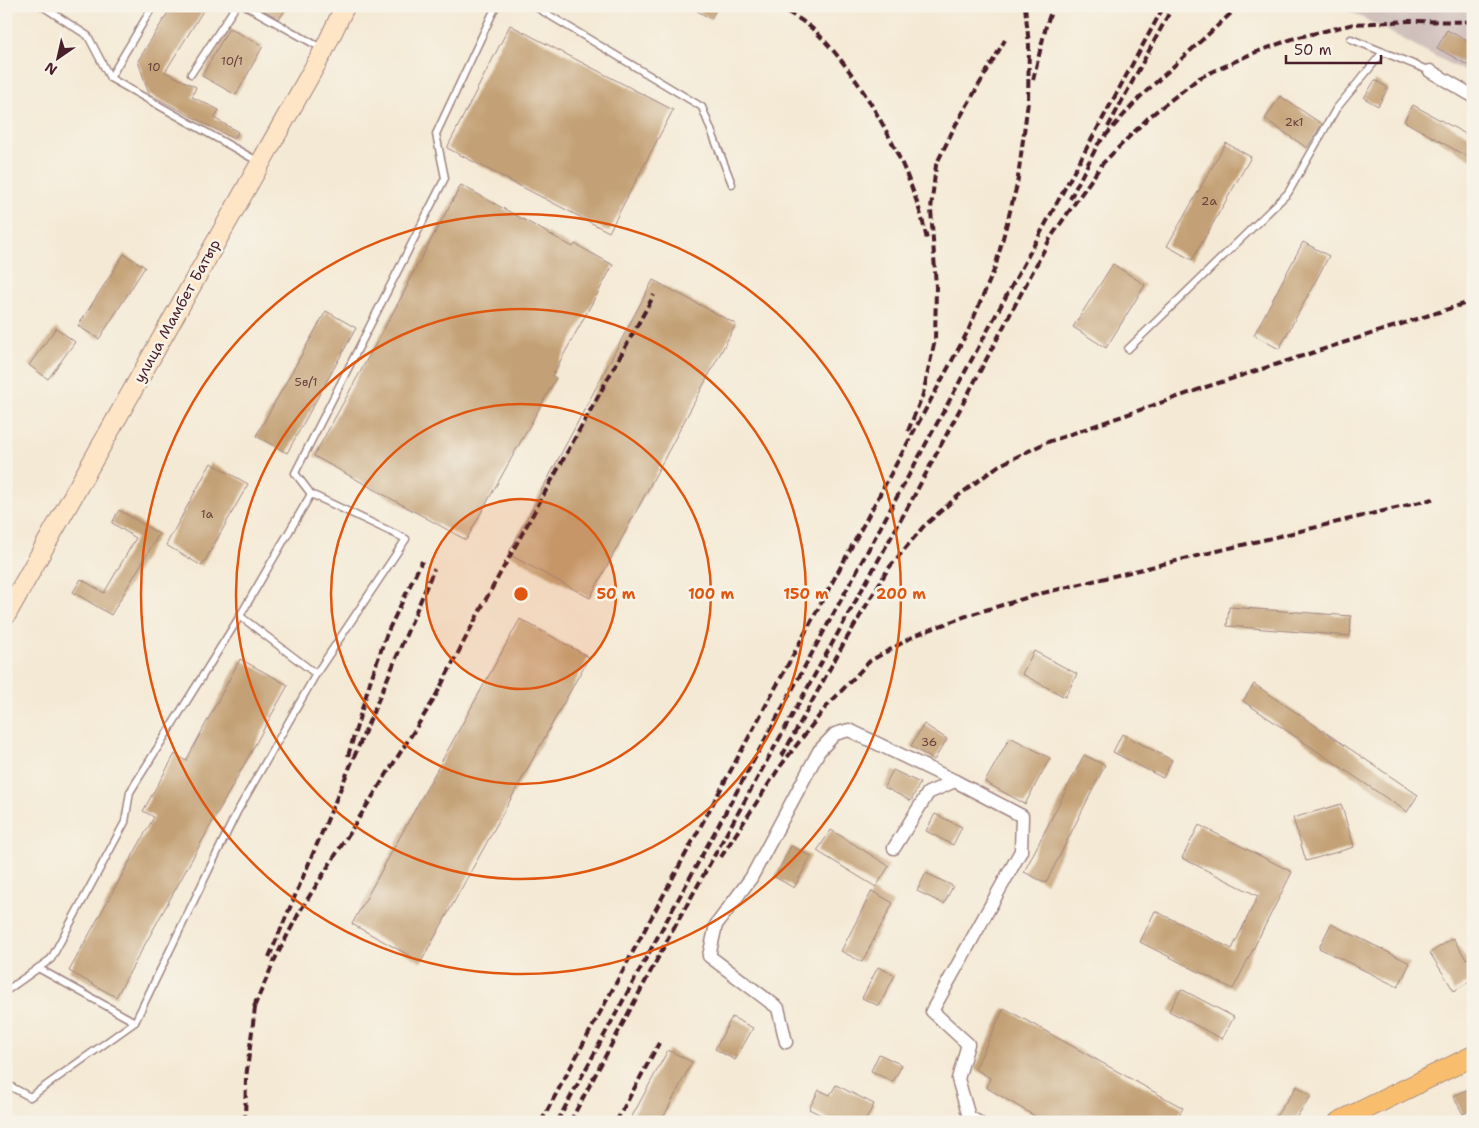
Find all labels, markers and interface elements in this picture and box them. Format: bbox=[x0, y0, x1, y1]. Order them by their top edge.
north arrow bbox=[32, 32, 82, 82]
scale bar bbox=[1286, 32, 1382, 64]
text: 50 m bbox=[1294, 40, 1332, 60]
house number: 10/1 bbox=[221, 53, 243, 69]
text: N bbox=[41, 58, 60, 79]
house number: 10 bbox=[147, 59, 161, 75]
house number: 2к1 bbox=[1284, 114, 1304, 130]
house number: 2а bbox=[1201, 193, 1217, 209]
street label: улица Мамбет Батыр bbox=[129, 236, 225, 386]
house number: 5в/1 bbox=[295, 374, 317, 390]
house number: 1а bbox=[201, 506, 214, 522]
text: 50 m bbox=[597, 584, 636, 604]
text: 100 m bbox=[688, 584, 734, 604]
text: 150 m bbox=[783, 584, 829, 604]
text: 200 m bbox=[876, 584, 926, 604]
centre of rings bbox=[512, 585, 530, 603]
house number: 36 bbox=[921, 734, 937, 750]

